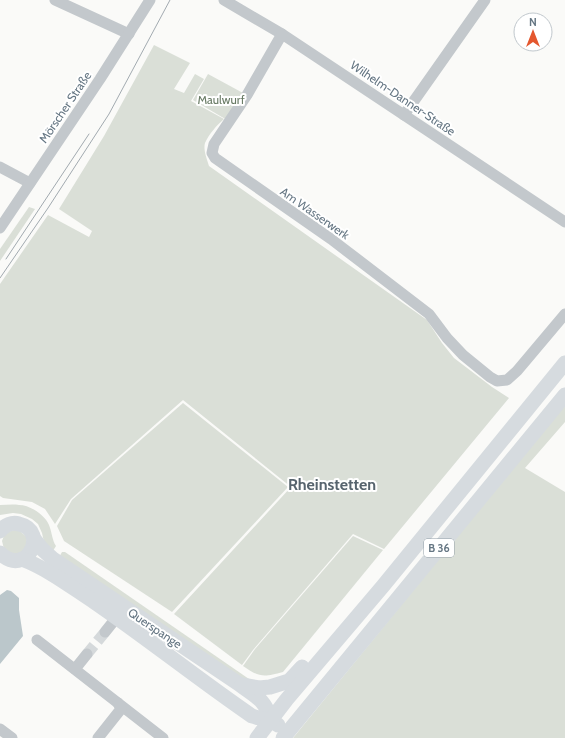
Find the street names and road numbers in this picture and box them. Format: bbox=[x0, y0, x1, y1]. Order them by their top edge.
street label: Wilhelm-Danner-Straße bbox=[348, 57, 458, 139]
street label: Mörscher Straße bbox=[36, 68, 94, 146]
street label: Am Wasserwerk bbox=[277, 184, 353, 243]
road number: B 36 bbox=[424, 539, 454, 557]
street label: Querspange bbox=[125, 605, 185, 651]

